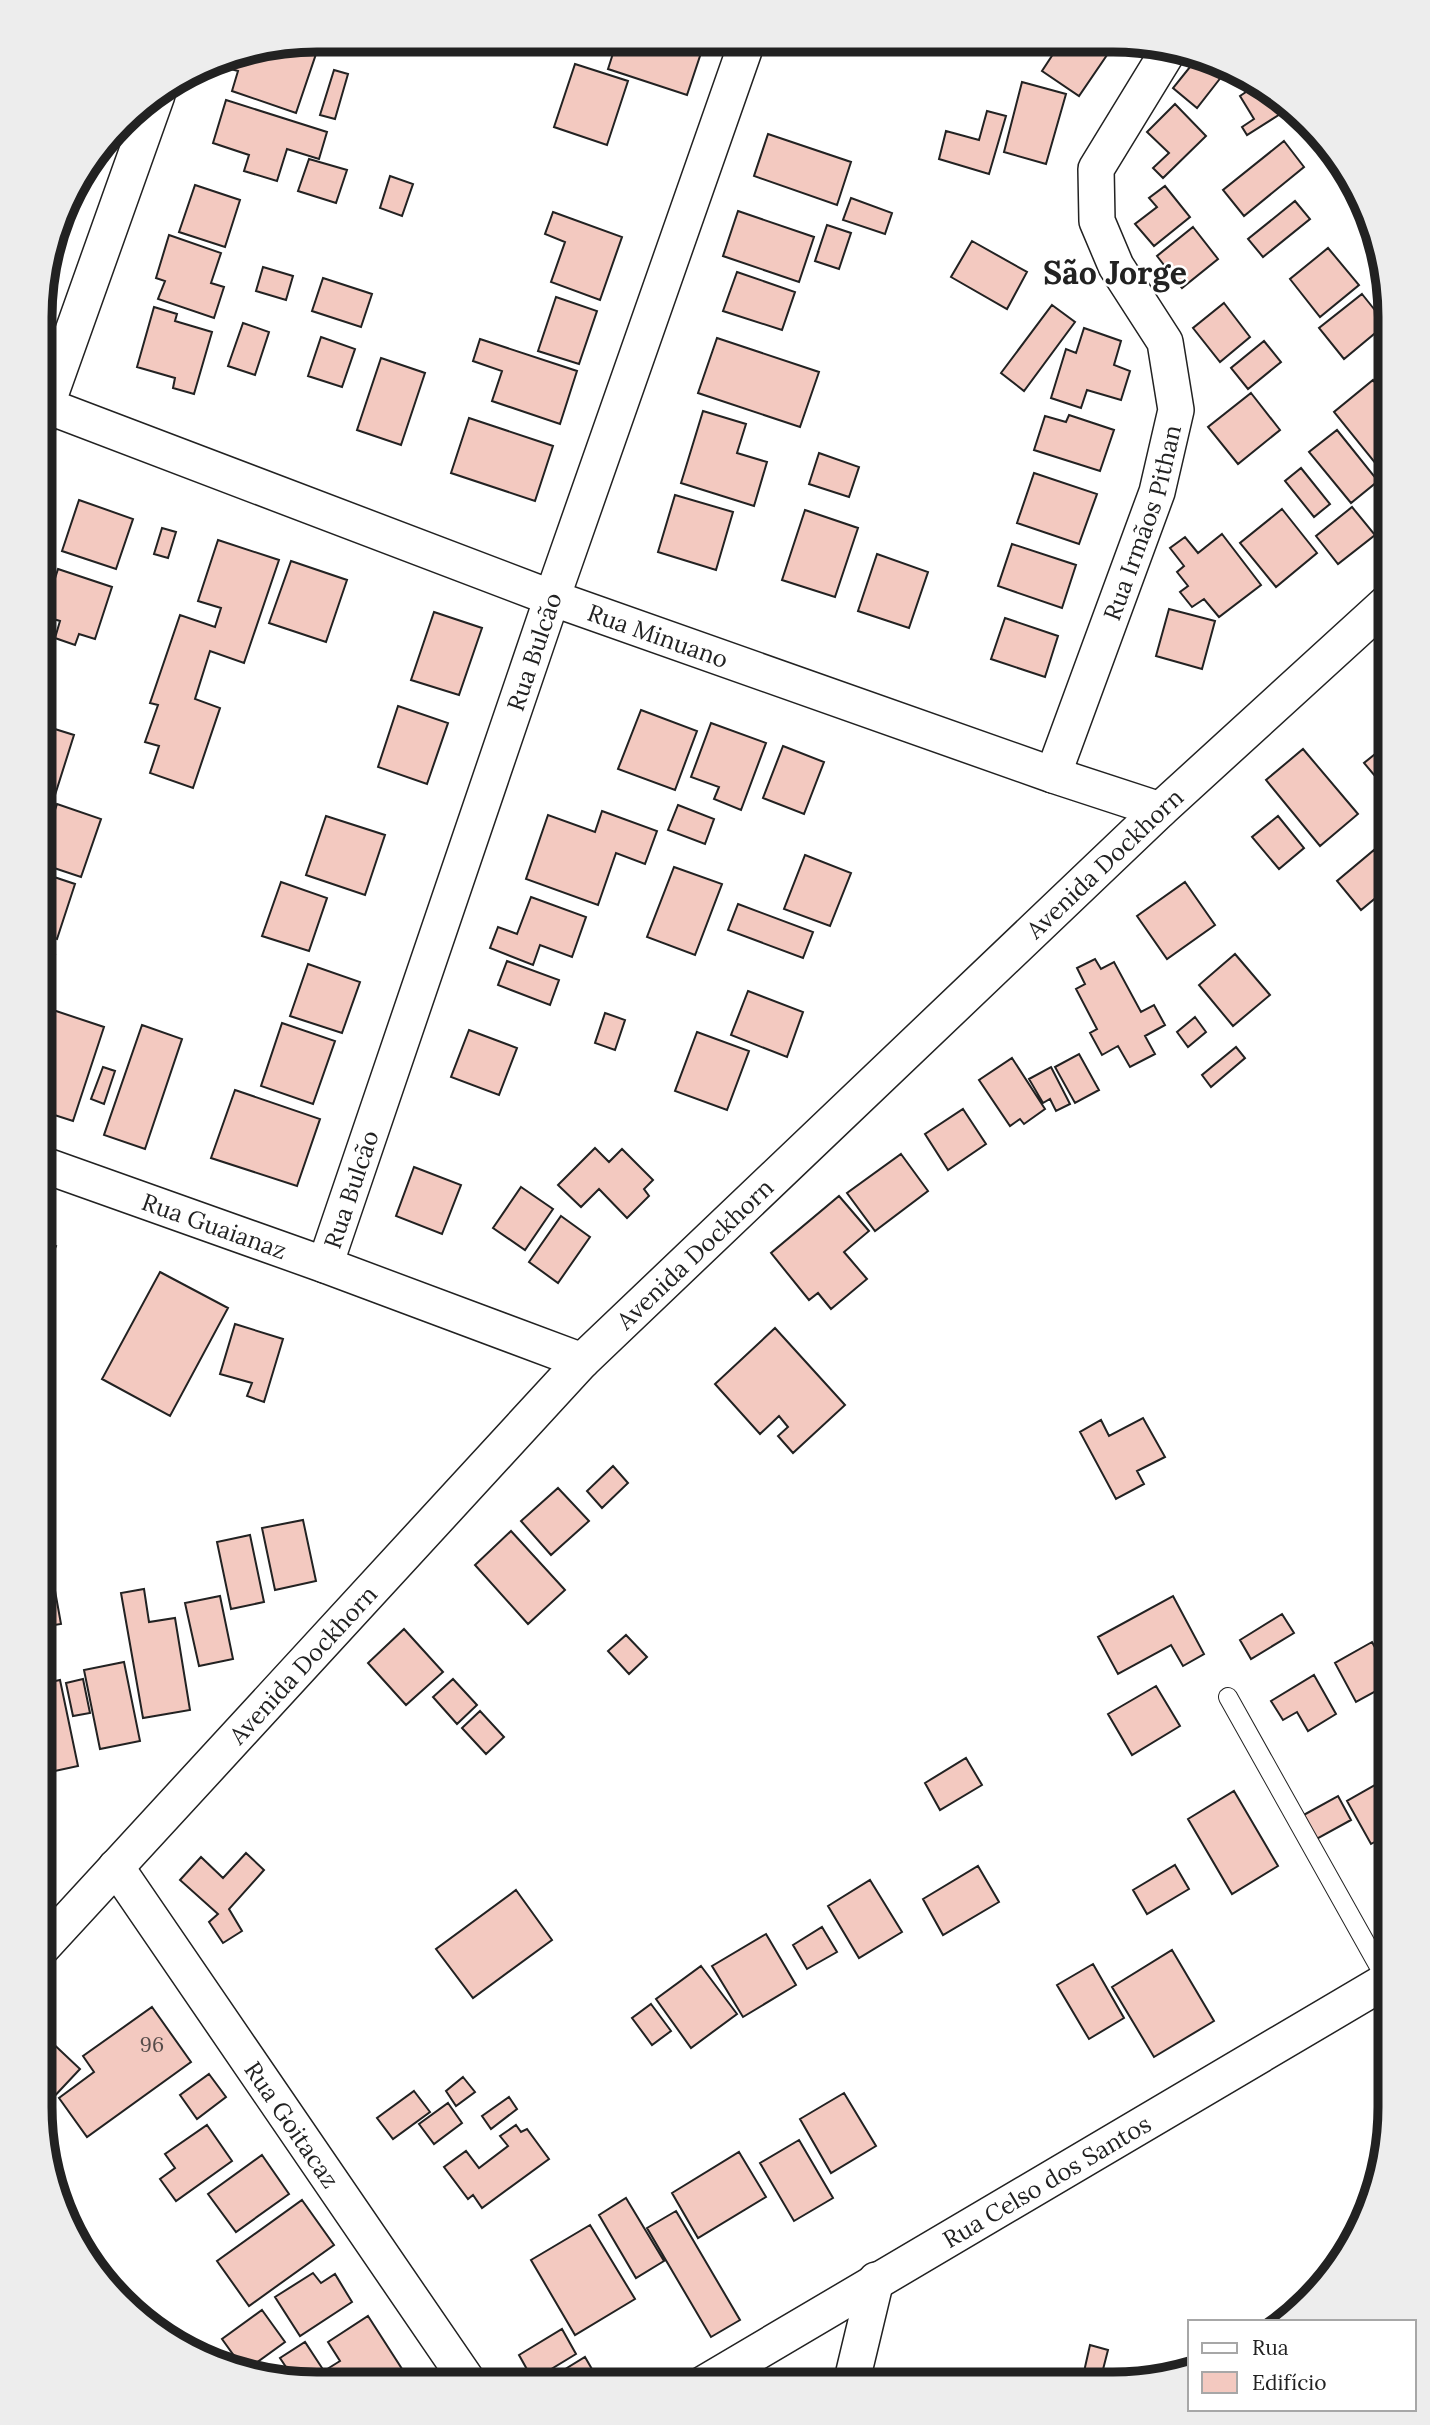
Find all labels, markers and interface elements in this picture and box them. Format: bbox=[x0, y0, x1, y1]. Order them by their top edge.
district label: São Jorge bbox=[1043, 252, 1187, 293]
street label: Rua Irmãos Pithan bbox=[1096, 422, 1188, 625]
street label: Rua Bulcão bbox=[499, 588, 568, 715]
street label: Rua Minuano bbox=[584, 596, 732, 674]
street label: Avenida Dockhorn bbox=[1019, 781, 1189, 946]
street label: Rua Bulcão bbox=[316, 1126, 385, 1252]
street label: Avenida Dockhorn bbox=[609, 1172, 779, 1336]
street label: Rua Guaianaz bbox=[138, 1186, 291, 1266]
street label: Avenida Dockhorn bbox=[221, 1579, 384, 1751]
house number: 96 bbox=[140, 2031, 164, 2058]
street label: Rua Goitacaz bbox=[238, 2055, 346, 2194]
street label: Rua Celso dos Santos bbox=[937, 2108, 1156, 2255]
legend bbox=[1188, 2320, 1416, 2411]
text: Rua bbox=[1252, 2334, 1289, 2361]
text: Edifício bbox=[1252, 2369, 1327, 2396]

